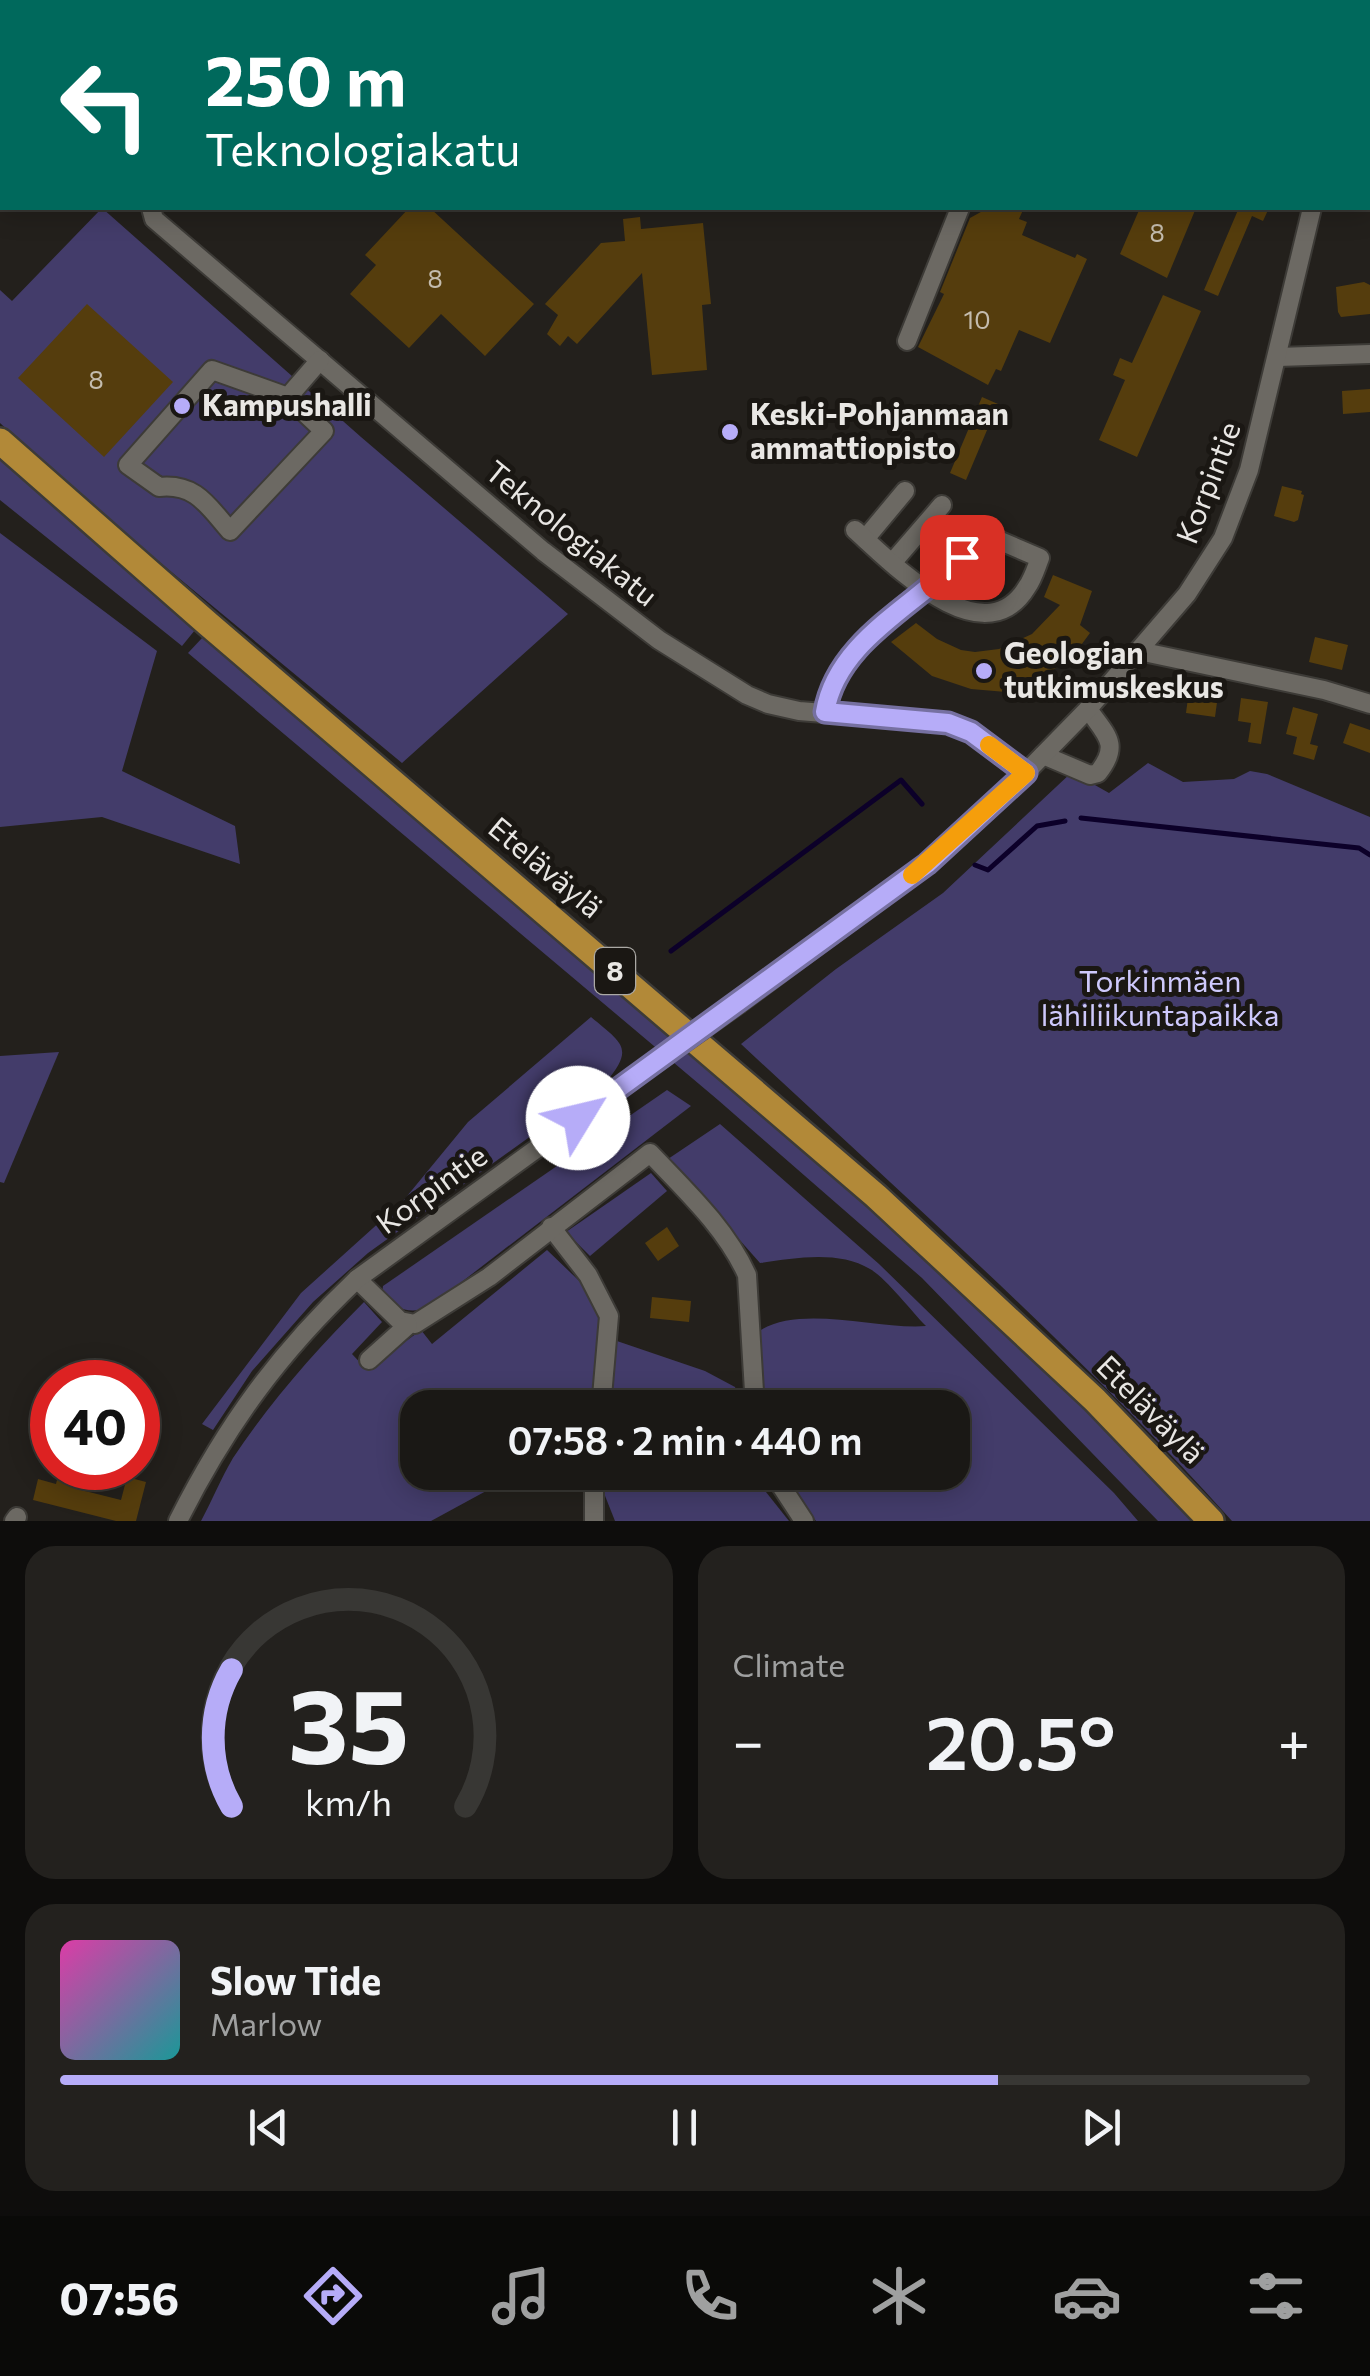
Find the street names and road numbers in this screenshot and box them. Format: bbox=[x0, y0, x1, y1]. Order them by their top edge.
street label: Korpintie bbox=[1167, 416, 1247, 548]
street label: Teknologiakatu bbox=[479, 451, 666, 613]
street label: Eteläväylä bbox=[482, 808, 611, 924]
road number: 8 bbox=[595, 948, 635, 994]
street label: Korpintie bbox=[368, 1136, 493, 1240]
street label: Eteläväylä bbox=[1090, 1347, 1213, 1470]

